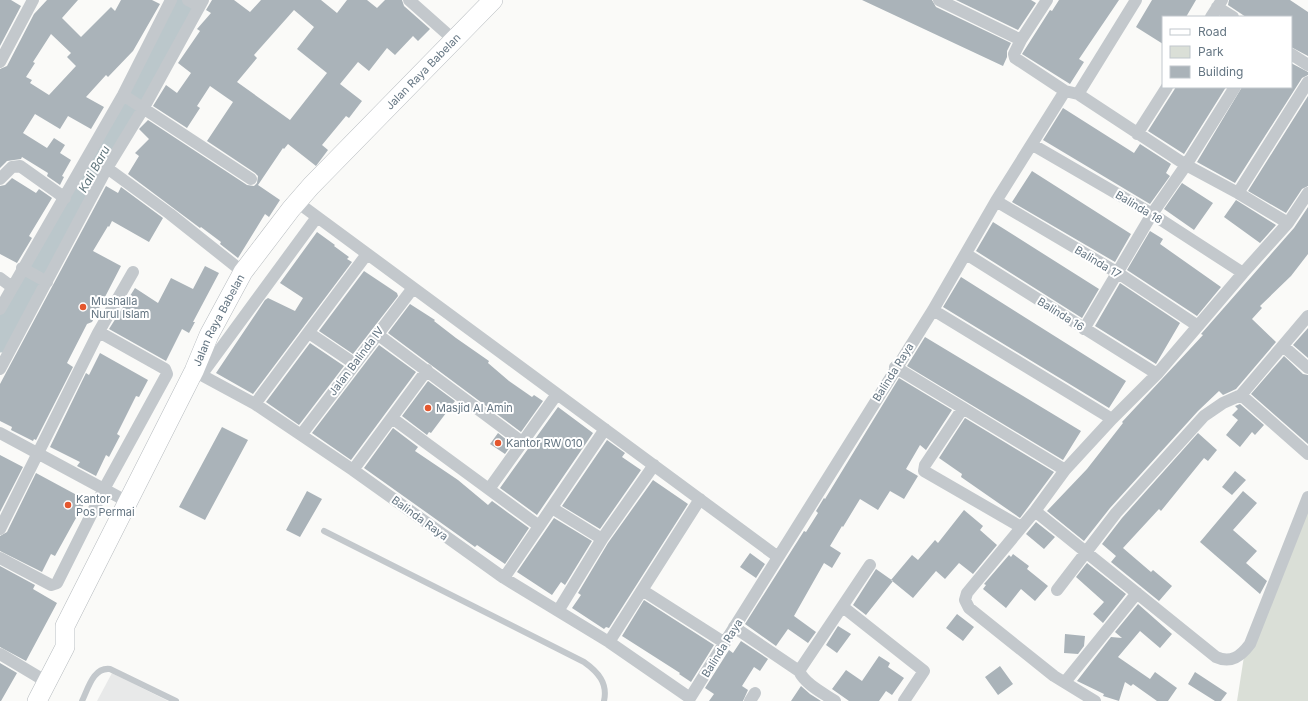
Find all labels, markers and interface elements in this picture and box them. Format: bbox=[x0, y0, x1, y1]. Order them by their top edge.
legend bbox=[1162, 16, 1292, 88]
text: Road bbox=[1198, 24, 1227, 39]
street label: Jalan Raya Babelan bbox=[383, 30, 463, 113]
text: Park bbox=[1198, 44, 1224, 59]
text: Building bbox=[1198, 64, 1243, 79]
water label: Kali Baru bbox=[75, 143, 113, 195]
street label: Balinda 18 bbox=[1113, 187, 1165, 227]
street label: Balinda 17 bbox=[1072, 243, 1124, 281]
street label: Jalan Raya Babelan bbox=[190, 272, 247, 368]
place label: Mushalla Nurul Islam bbox=[91, 294, 149, 321]
street label: Balinda 16 bbox=[1035, 294, 1087, 334]
marker: Mushalla Nurul Islam bbox=[78, 302, 88, 312]
street label: Jalan Balinda IV bbox=[326, 323, 387, 398]
street label: Balinda Raya bbox=[869, 340, 917, 404]
place label: Masjid Al Amin bbox=[436, 401, 513, 415]
marker: Masjid Al Amin bbox=[423, 403, 433, 413]
place label: Kantor RW 010 bbox=[506, 436, 583, 450]
marker: Kantor RW 010 bbox=[493, 438, 503, 448]
place label: Kantor Pos Permai bbox=[76, 492, 135, 519]
street label: Balinda Raya bbox=[389, 493, 451, 543]
marker: Kantor Pos Permai bbox=[63, 500, 73, 510]
street label: Balinda Raya bbox=[698, 616, 746, 680]

